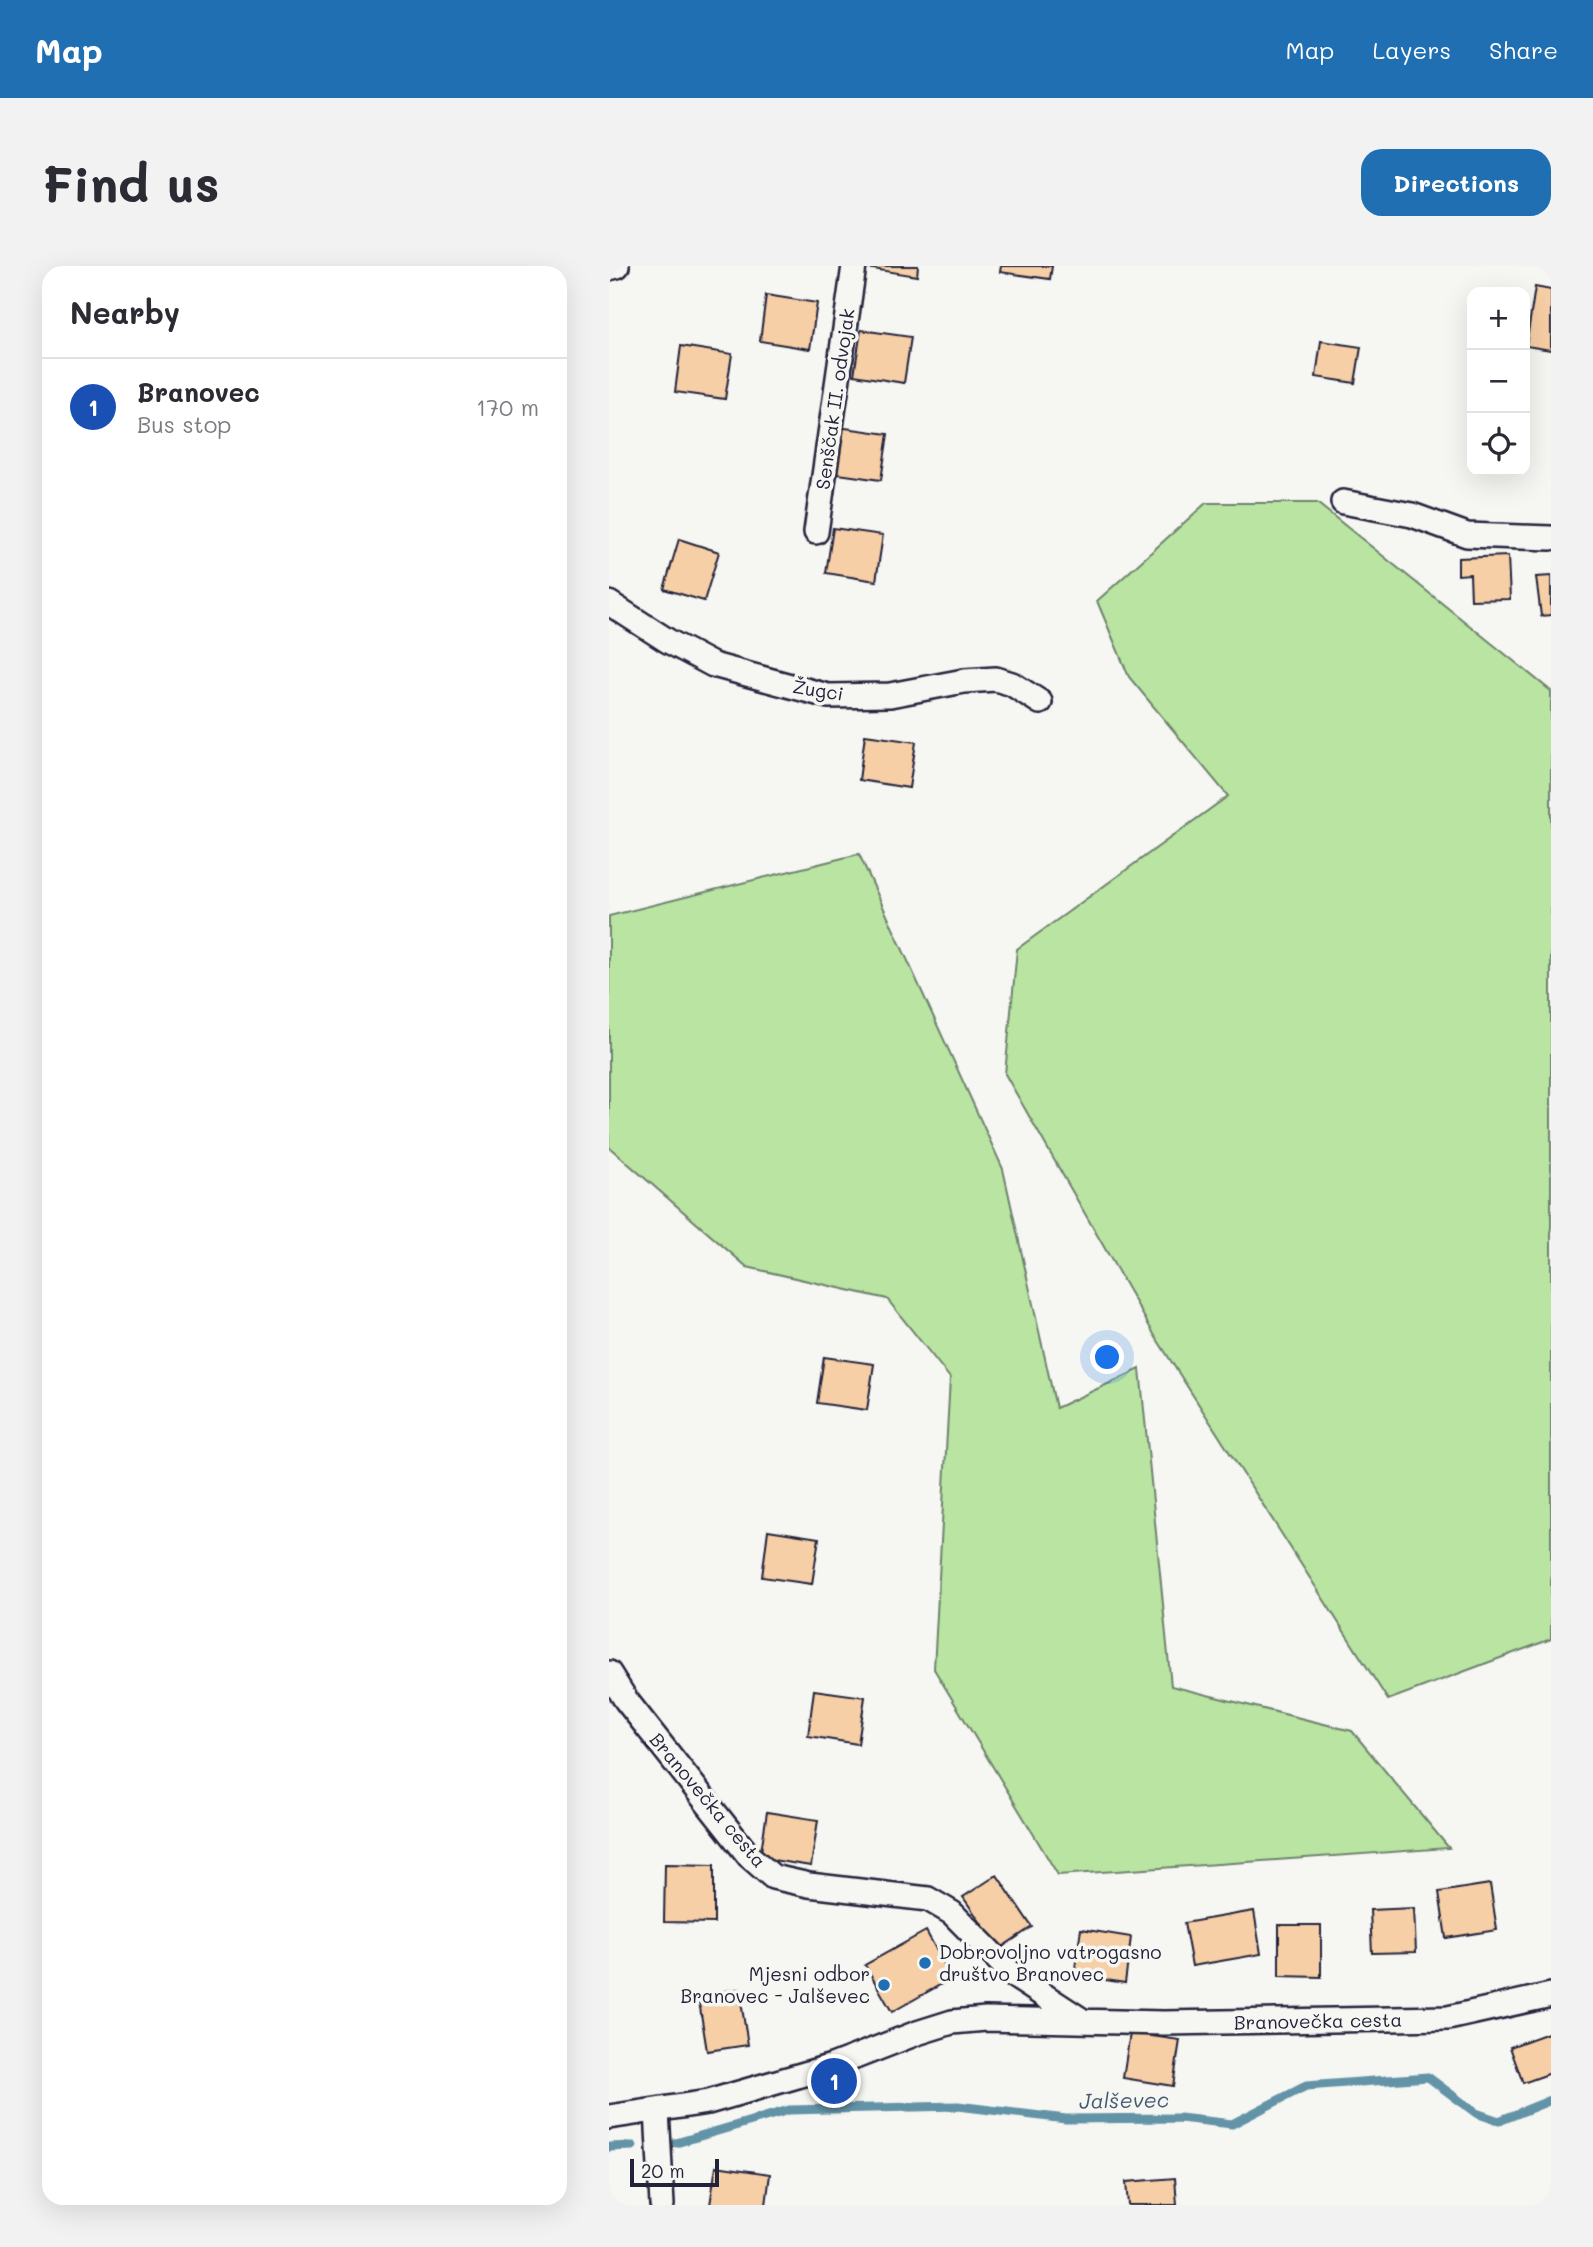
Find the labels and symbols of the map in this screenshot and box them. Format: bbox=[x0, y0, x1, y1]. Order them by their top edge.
street label: Senščak II. odvojak bbox=[809, 307, 860, 491]
street label: Žugci bbox=[791, 673, 845, 706]
your location bbox=[1090, 1340, 1124, 1374]
street label: Branovečka cesta bbox=[645, 1727, 772, 1872]
place label: Dobrovoljno vatrogasno društvo Branovec bbox=[939, 1939, 1162, 1986]
marker: Dobrovoljno vatrogasno društvo Branovec bbox=[917, 1955, 933, 1971]
place label: Mjesni odbor Branovec - Jalševec bbox=[680, 1961, 870, 2008]
marker: Mjesni odbor Branovec - Jalševec bbox=[876, 1977, 892, 1993]
street label: Branovečka cesta bbox=[1234, 2007, 1402, 2034]
pin: 1 bbox=[811, 2055, 857, 2107]
water label: Jalševec bbox=[1079, 2085, 1169, 2114]
scale bar bbox=[630, 2156, 719, 2188]

